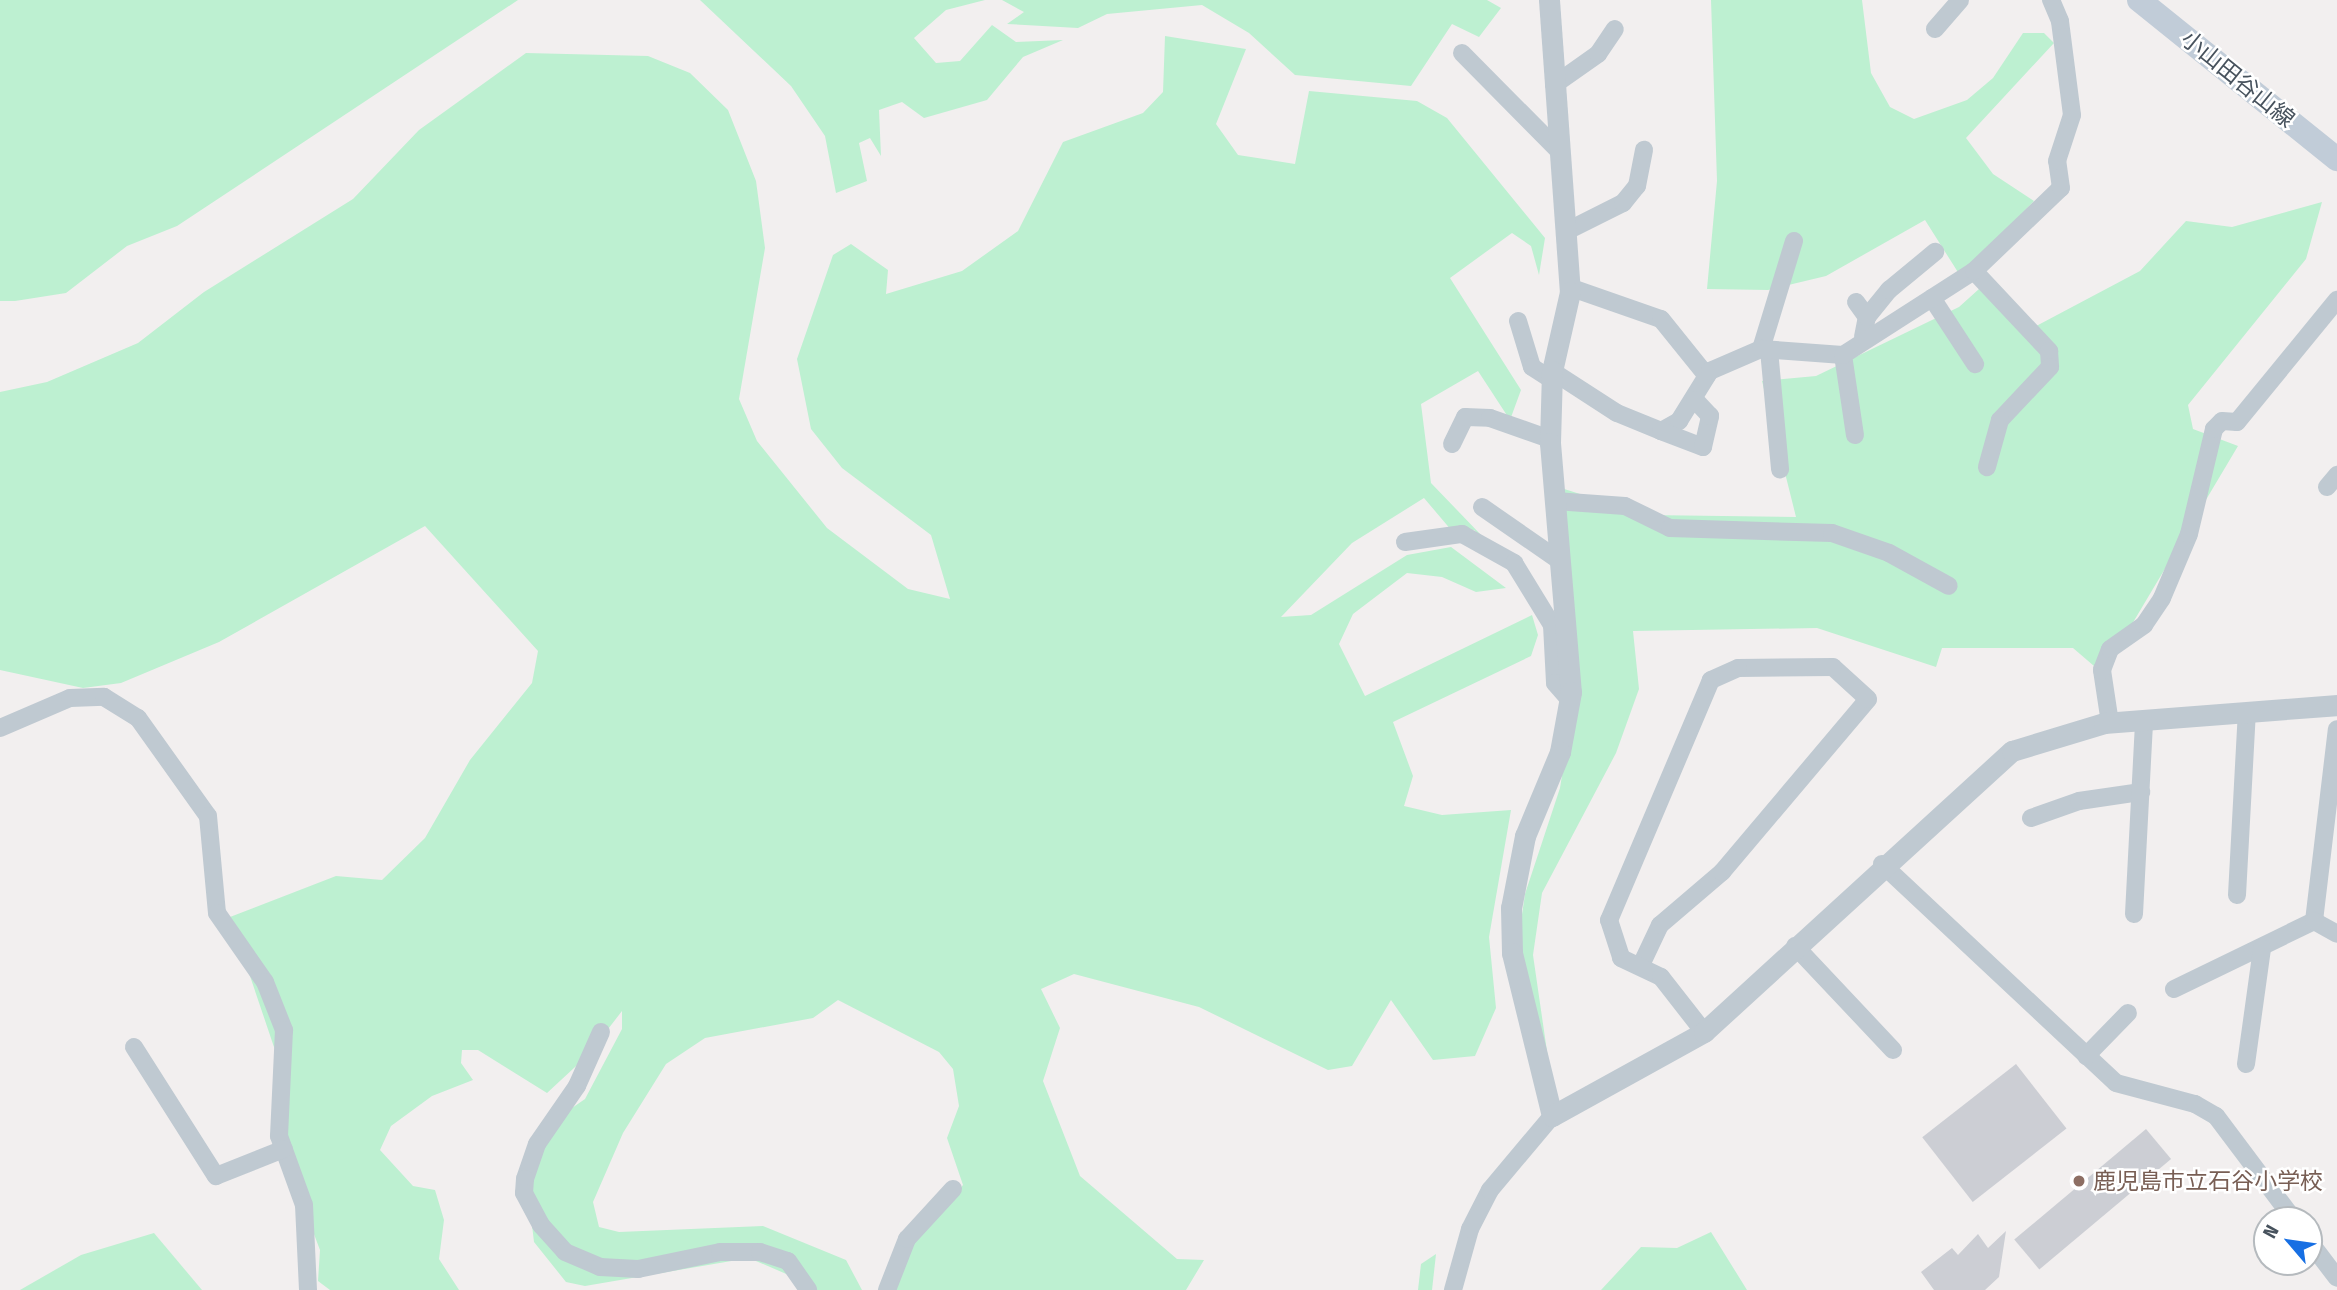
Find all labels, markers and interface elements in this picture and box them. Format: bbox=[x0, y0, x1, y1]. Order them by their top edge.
street label: 小山田谷山線 bbox=[2176, 25, 2300, 133]
place label: 鹿児島市立石谷小学校 bbox=[2093, 1167, 2323, 1195]
marker: 鹿児島市立石谷小学校 bbox=[2071, 1173, 2087, 1189]
north arrow bbox=[2253, 1206, 2323, 1276]
text: N bbox=[2258, 1221, 2284, 1242]

